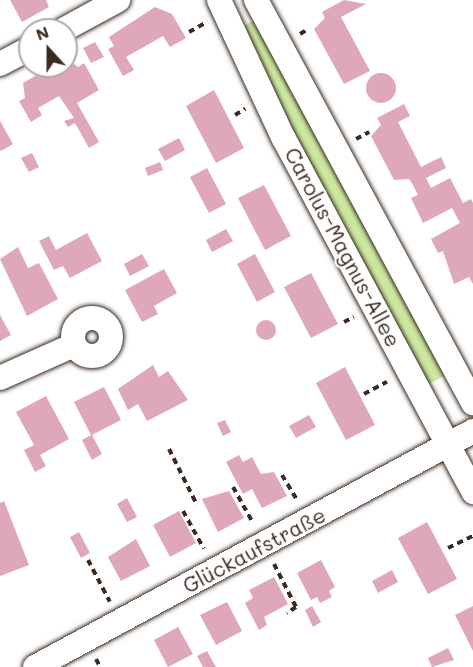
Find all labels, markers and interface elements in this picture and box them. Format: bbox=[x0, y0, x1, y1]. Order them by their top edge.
north arrow bbox=[18, 18, 78, 78]
text: N bbox=[33, 21, 52, 45]
street label: Carolus-Magnus-Allee bbox=[280, 143, 406, 351]
street label: Glückaufstraße bbox=[178, 502, 330, 598]

